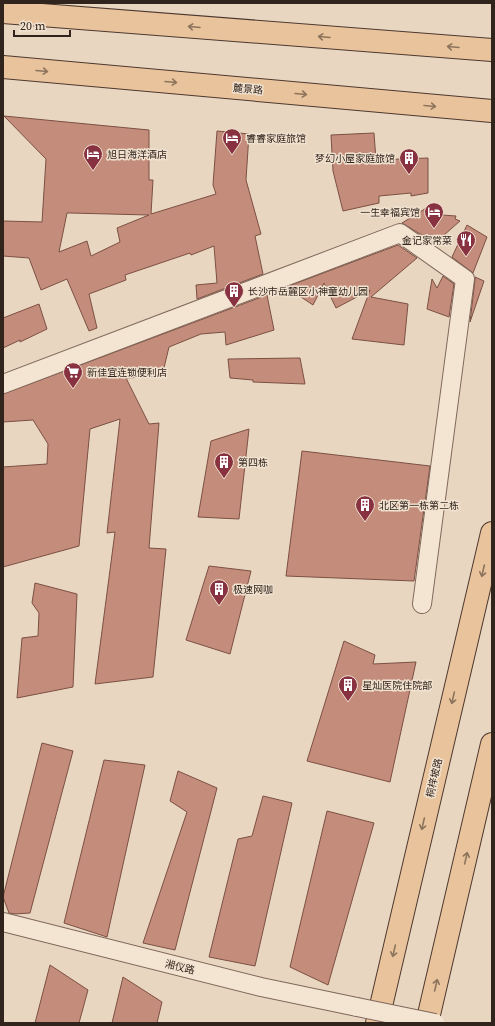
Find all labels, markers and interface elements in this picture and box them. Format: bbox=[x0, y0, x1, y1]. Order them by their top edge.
scale bar bbox=[14, 12, 70, 38]
text: 20 m bbox=[20, 18, 46, 34]
one-way arrow bbox=[188, 23, 201, 30]
one-way arrow bbox=[318, 33, 331, 41]
one-way arrow bbox=[447, 44, 460, 51]
one-way arrow bbox=[35, 67, 48, 74]
one-way arrow bbox=[164, 79, 177, 86]
street label: 麓景路 bbox=[232, 81, 264, 97]
one-way arrow bbox=[294, 90, 307, 98]
one-way arrow bbox=[423, 102, 436, 109]
hotel icon: 睿睿家庭旅馆 bbox=[221, 127, 243, 155]
place label: 睿睿家庭旅馆 bbox=[246, 132, 306, 145]
hotel icon: 旭日海洋酒店 bbox=[82, 143, 104, 171]
building icon: 梦幻小屋家庭旅馆 bbox=[398, 147, 420, 175]
place label: 旭日海洋酒店 bbox=[107, 148, 167, 161]
place label: 梦幻小屋家庭旅馆 bbox=[315, 152, 395, 165]
hotel icon: 一生幸福宾馆 bbox=[423, 201, 445, 229]
place label: 一生幸福宾馆 bbox=[360, 206, 420, 219]
restaurant icon: 金记家常菜 bbox=[455, 229, 477, 257]
place label: 金记家常菜 bbox=[402, 234, 452, 247]
building icon: 长沙市岳麓区小神童幼儿园 bbox=[223, 280, 245, 308]
place label: 长沙市岳麓区小神童幼儿园 bbox=[248, 285, 368, 298]
supermarket icon: 新佳宜连锁便利店 bbox=[62, 361, 84, 389]
place label: 新佳宜连锁便利店 bbox=[87, 366, 167, 379]
building icon: 第四栋 bbox=[213, 451, 235, 479]
place label: 第四栋 bbox=[238, 456, 268, 469]
building icon: 北区第一栋第二栋 bbox=[354, 494, 376, 522]
place label: 北区第一栋第二栋 bbox=[379, 499, 459, 512]
one-way arrow bbox=[479, 565, 486, 578]
building icon: 极速网咖 bbox=[208, 578, 230, 606]
place label: 极速网咖 bbox=[233, 583, 273, 596]
building icon: 星灿医院住院部 bbox=[337, 674, 359, 702]
place label: 星灿医院住院部 bbox=[362, 679, 432, 692]
one-way arrow bbox=[449, 691, 457, 704]
street label: 桐梓坡路 bbox=[423, 757, 445, 799]
one-way arrow bbox=[419, 818, 427, 831]
one-way arrow bbox=[462, 852, 470, 865]
one-way arrow bbox=[389, 944, 397, 957]
street label: 湘仪路 bbox=[164, 957, 196, 977]
one-way arrow bbox=[433, 979, 441, 992]

